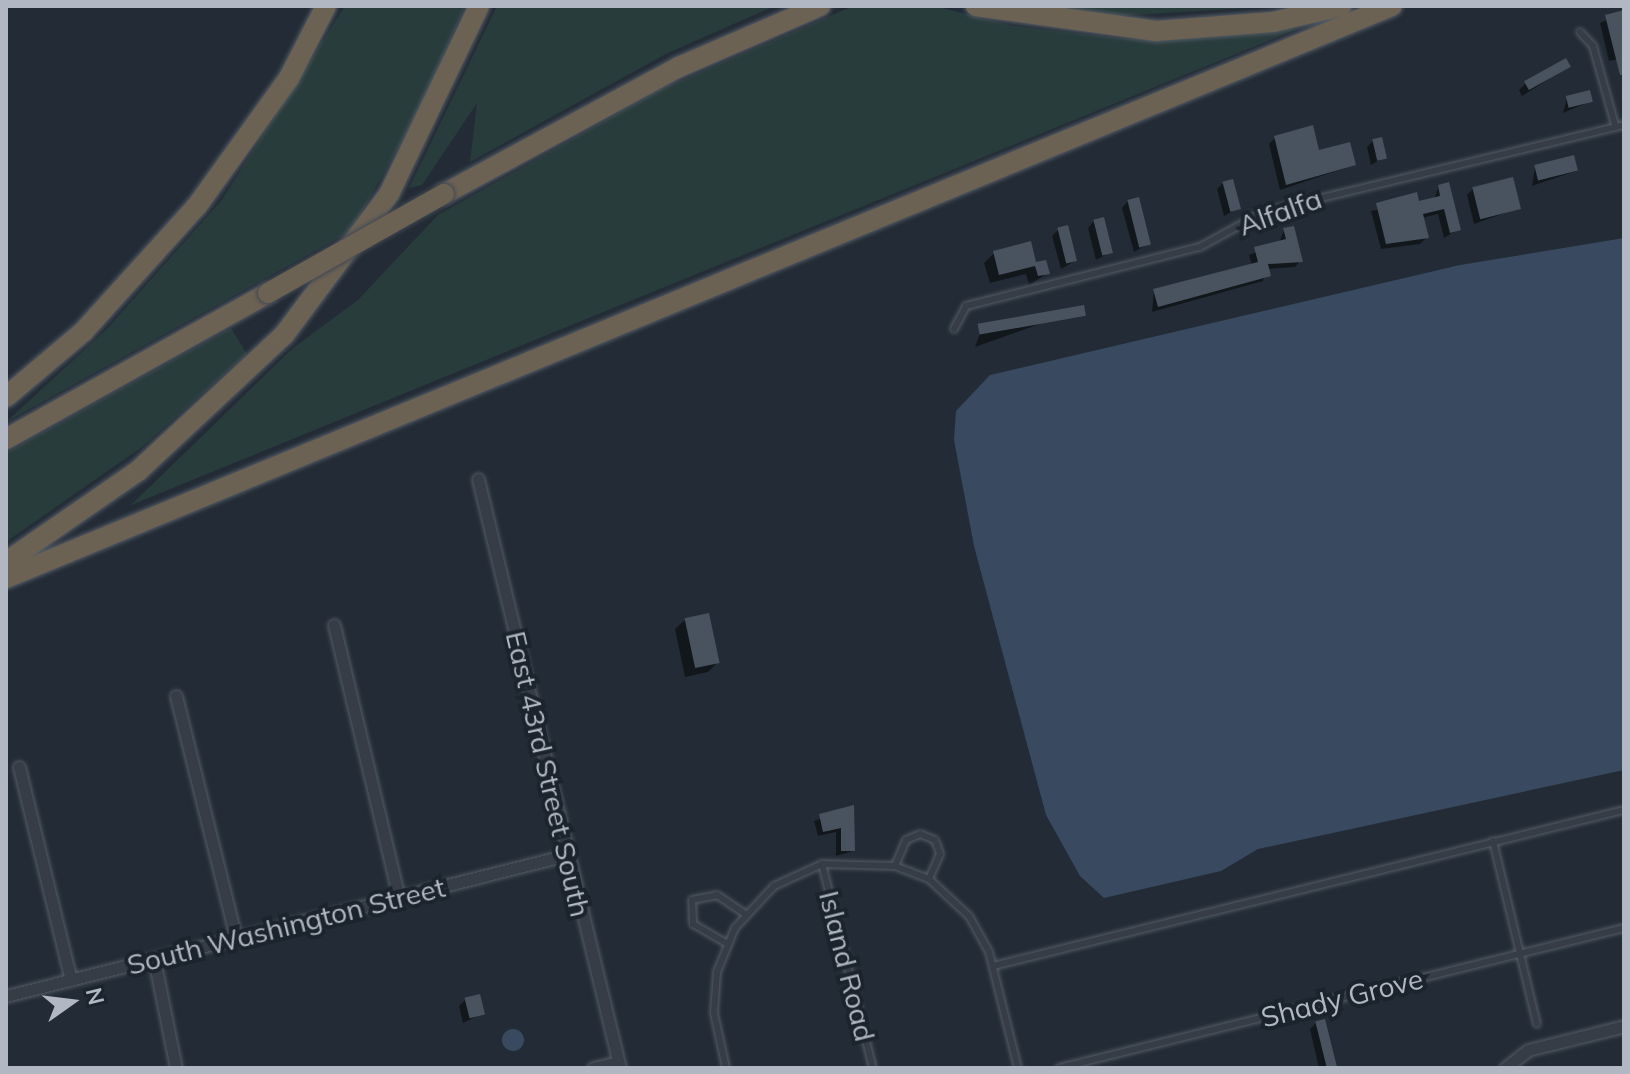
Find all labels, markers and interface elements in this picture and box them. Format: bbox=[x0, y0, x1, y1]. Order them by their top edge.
street label: Alfalfa bbox=[1234, 181, 1326, 243]
street label: East 43rd Street South bbox=[499, 628, 597, 920]
street label: South Washington Street bbox=[124, 870, 448, 982]
street label: Island Road bbox=[812, 887, 882, 1045]
north arrow bbox=[32, 962, 112, 1042]
street label: Shady Grove bbox=[1258, 962, 1426, 1034]
text: N bbox=[80, 985, 111, 1008]

